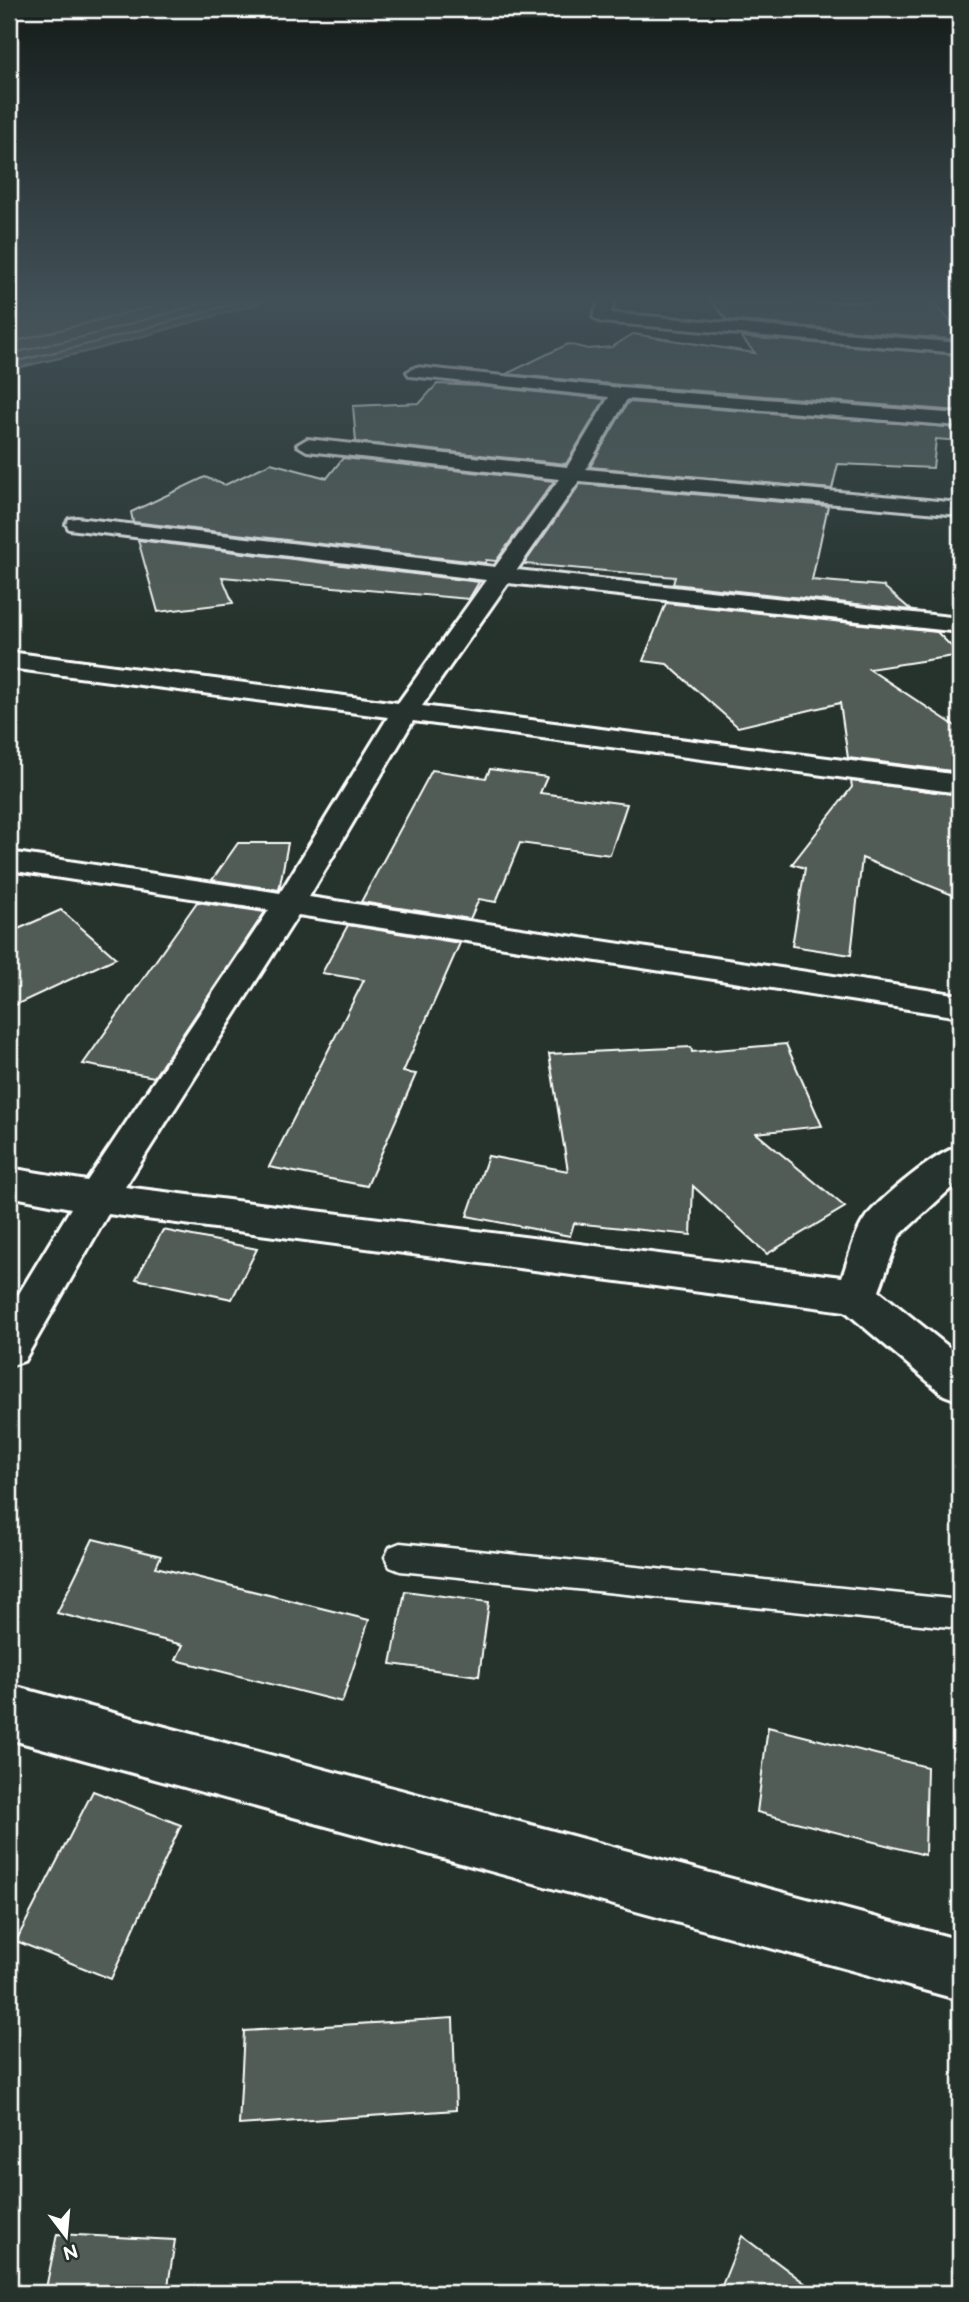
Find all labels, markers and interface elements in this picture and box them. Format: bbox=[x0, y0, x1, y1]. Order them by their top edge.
north arrow bbox=[32, 2200, 102, 2270]
text: N bbox=[60, 2238, 80, 2264]

